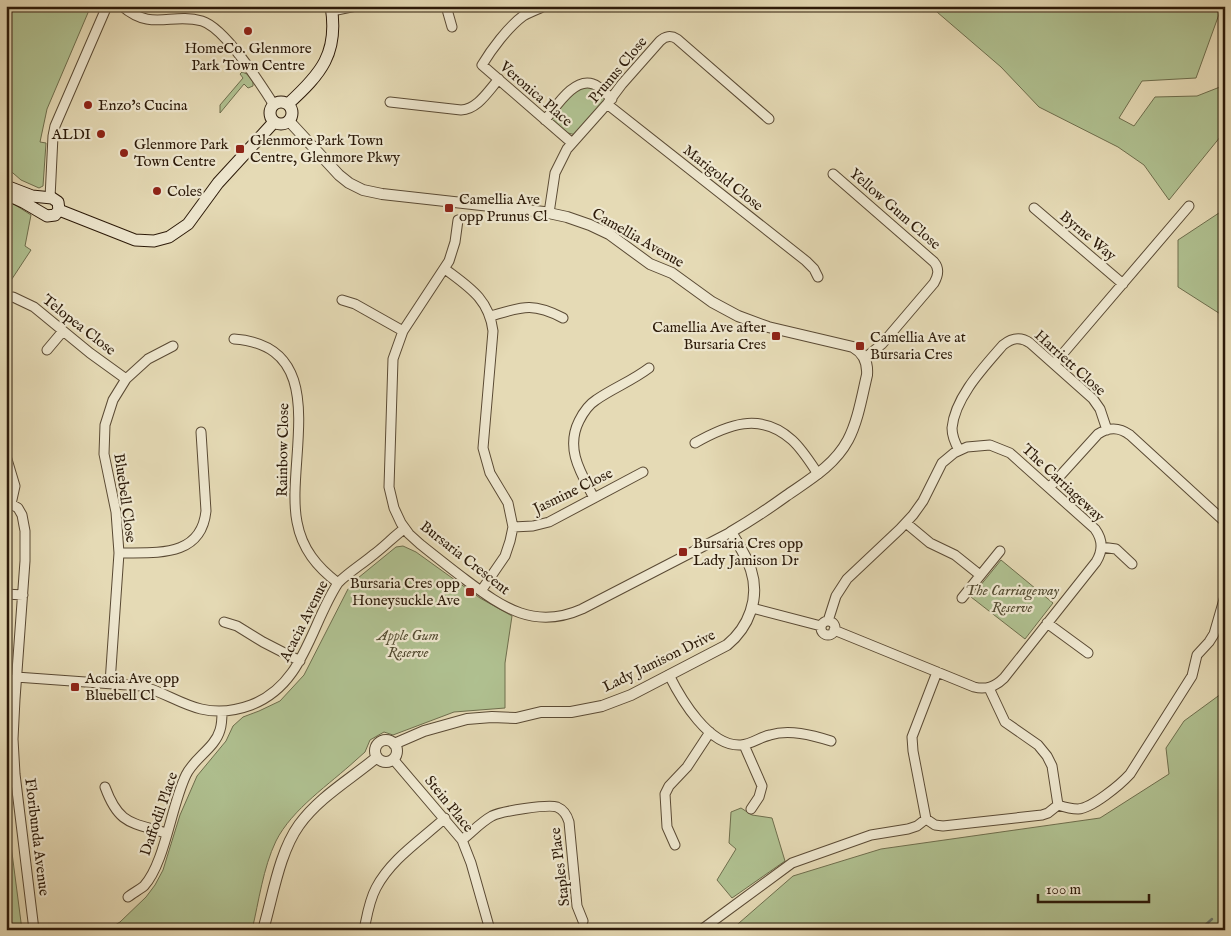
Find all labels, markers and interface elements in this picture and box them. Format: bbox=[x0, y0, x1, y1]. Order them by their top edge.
marker: HomeCo. Glenmore Park Town Centre bbox=[242, 25, 254, 37]
street label: Prunus Close bbox=[585, 33, 651, 107]
place label: HomeCo. Glenmore Park Town Centre bbox=[184, 39, 312, 75]
street label: Veronica Place bbox=[495, 57, 576, 131]
place label: Enzo's Cucina bbox=[98, 96, 188, 115]
marker: Enzo's Cucina bbox=[82, 99, 94, 111]
place label: ALDI bbox=[51, 125, 92, 144]
marker: ALDI bbox=[95, 128, 107, 140]
place label: Glenmore Park Town Centre, Glenmore Pkwy bbox=[250, 131, 401, 167]
place label: Glenmore Park Town Centre bbox=[134, 135, 230, 171]
street label: Marigold Close bbox=[679, 141, 767, 215]
marker: Glenmore Park Town Centre, Glenmore Pkwy bbox=[234, 143, 246, 155]
marker: Glenmore Park Town Centre bbox=[118, 147, 130, 159]
street label: Yellow Gum Close bbox=[845, 164, 945, 254]
place label: Coles bbox=[167, 182, 202, 201]
marker: Coles bbox=[151, 185, 163, 197]
place label: Camellia Ave opp Prunus Cl bbox=[459, 190, 549, 226]
marker: Camellia Ave opp Prunus Cl bbox=[443, 202, 455, 214]
street label: Camellia Avenue bbox=[588, 204, 688, 272]
street label: Byrne Way bbox=[1056, 207, 1121, 266]
street label: Telopea Close bbox=[38, 290, 120, 360]
place label: Camellia Ave after Bursaria Cres bbox=[652, 318, 766, 354]
street label: Harriett Close bbox=[1030, 326, 1110, 400]
place label: Camellia Ave at Bursaria Cres bbox=[870, 328, 966, 364]
marker: Camellia Ave after Bursaria Cres bbox=[770, 330, 782, 342]
marker: Camellia Ave at Bursaria Cres bbox=[854, 340, 866, 352]
street label: Rainbow Close bbox=[273, 403, 293, 497]
street label: The Carriageway bbox=[1018, 440, 1109, 527]
street label: Bluebell Close bbox=[109, 452, 141, 544]
street label: Jasmine Close bbox=[528, 464, 616, 519]
street label: Bursaria Crescent bbox=[416, 517, 514, 599]
place label: Bursaria Cres opp Lady Jamison Dr bbox=[693, 534, 803, 570]
marker: Bursaria Cres opp Lady Jamison Dr bbox=[677, 546, 689, 558]
place label: Bursaria Cres opp Honeysuckle Ave bbox=[350, 574, 460, 610]
street label: Acacia Avenue bbox=[275, 577, 333, 666]
park label: The Carriageway Reserve bbox=[965, 581, 1059, 617]
marker: Bursaria Cres opp Honeysuckle Ave bbox=[464, 586, 476, 598]
street label: Lady Jamison Drive bbox=[600, 625, 719, 697]
park label: Apple Gum Reserve bbox=[375, 626, 439, 662]
place label: Acacia Ave opp Bluebell Cl bbox=[84, 669, 179, 705]
marker: Acacia Ave opp Bluebell Cl bbox=[69, 681, 81, 693]
street label: Daffodil Place bbox=[136, 769, 182, 858]
street label: Stein Place bbox=[420, 772, 478, 836]
street label: Floribunda Avenue bbox=[20, 777, 54, 897]
street label: Staples Place bbox=[546, 826, 574, 908]
scale bar bbox=[1038, 871, 1150, 903]
text: 100 m bbox=[1046, 880, 1082, 899]

